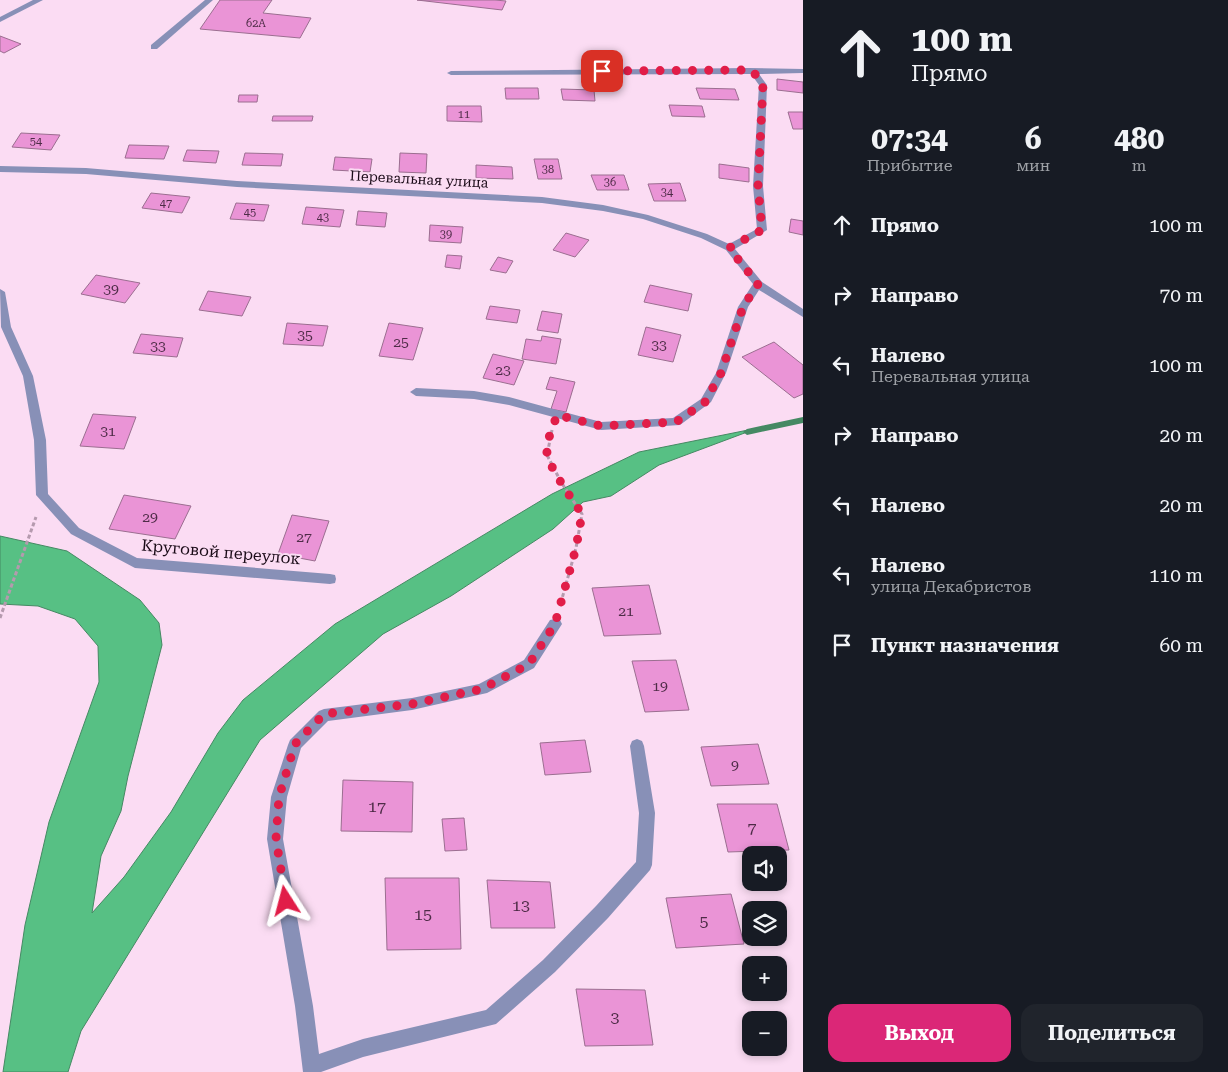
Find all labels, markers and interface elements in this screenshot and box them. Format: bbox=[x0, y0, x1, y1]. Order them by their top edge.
house number: 62А bbox=[246, 17, 266, 30]
text: 100 m bbox=[911, 19, 1012, 60]
icon: ahead bbox=[828, 20, 893, 85]
pin bbox=[581, 50, 623, 92]
icon: arrive bbox=[588, 57, 616, 85]
text: Прямо bbox=[911, 61, 987, 86]
house number: 11 bbox=[458, 108, 470, 121]
text: 07:34 bbox=[871, 121, 948, 156]
text: 6 bbox=[1025, 121, 1042, 156]
text: 480 bbox=[1114, 121, 1164, 156]
house number: 54 bbox=[30, 135, 43, 148]
text: Прибытие bbox=[867, 156, 952, 175]
text: мин bbox=[1016, 156, 1050, 175]
text: m bbox=[1132, 156, 1146, 175]
house number: 38 bbox=[542, 163, 554, 176]
street label: Перевальная улица bbox=[349, 167, 489, 191]
house number: 36 bbox=[604, 176, 616, 189]
house number: 34 bbox=[661, 186, 674, 199]
house number: 47 bbox=[160, 197, 172, 210]
house number: 45 bbox=[244, 206, 256, 219]
house number: 43 bbox=[317, 211, 329, 224]
icon: ahead bbox=[828, 211, 856, 239]
text: Прямо bbox=[871, 214, 939, 237]
text: 100 m bbox=[1149, 214, 1203, 237]
house number: 39 bbox=[440, 228, 452, 241]
house number: 39 bbox=[103, 281, 119, 297]
icon: right bbox=[828, 281, 856, 309]
text: Направо bbox=[871, 284, 958, 307]
text: 70 m bbox=[1160, 284, 1203, 307]
house number: 35 bbox=[297, 327, 313, 343]
house number: 25 bbox=[393, 334, 409, 350]
house number: 33 bbox=[651, 337, 667, 353]
house number: 33 bbox=[150, 338, 166, 354]
text: Налево bbox=[871, 344, 945, 367]
icon: left bbox=[828, 351, 856, 379]
text: 100 m bbox=[1149, 354, 1203, 377]
house number: 23 bbox=[495, 362, 511, 378]
text: Перевальная улица bbox=[871, 367, 1030, 386]
icon: right bbox=[828, 421, 856, 449]
house number: 31 bbox=[100, 423, 116, 439]
text: Направо bbox=[871, 424, 958, 447]
text: 20 m bbox=[1160, 424, 1203, 447]
icon: left bbox=[828, 491, 856, 519]
text: Налево bbox=[871, 494, 945, 517]
text: 20 m bbox=[1160, 494, 1203, 517]
house number: 29 bbox=[142, 509, 158, 525]
house number: 27 bbox=[296, 529, 312, 545]
street label: Круговой переулок bbox=[141, 536, 301, 568]
text: Налево bbox=[871, 554, 945, 577]
icon: left bbox=[828, 561, 856, 589]
text: 110 m bbox=[1149, 564, 1203, 587]
text: улица Декабристов bbox=[871, 577, 1031, 596]
house number: 21 bbox=[618, 603, 634, 619]
icon: arrive bbox=[828, 631, 856, 659]
text: Пункт назначения bbox=[871, 634, 1059, 657]
text: 60 m bbox=[1160, 634, 1203, 657]
house number: 19 bbox=[652, 678, 668, 694]
house number: 9 bbox=[731, 757, 739, 773]
house number: 17 bbox=[368, 797, 386, 816]
house number: 7 bbox=[748, 818, 757, 837]
map controls bbox=[742, 846, 787, 1056]
button: sound bbox=[742, 846, 787, 891]
position arrow bbox=[259, 874, 311, 926]
house number: 13 bbox=[512, 896, 530, 915]
button: layers bbox=[742, 901, 787, 946]
house number: 15 bbox=[414, 905, 432, 924]
house number: 5 bbox=[700, 912, 709, 931]
button: + bbox=[742, 956, 787, 1001]
button: Выход bbox=[828, 1004, 1011, 1062]
button: Поделиться bbox=[1021, 1004, 1203, 1062]
house number: 3 bbox=[611, 1008, 620, 1027]
button: − bbox=[742, 1011, 787, 1056]

